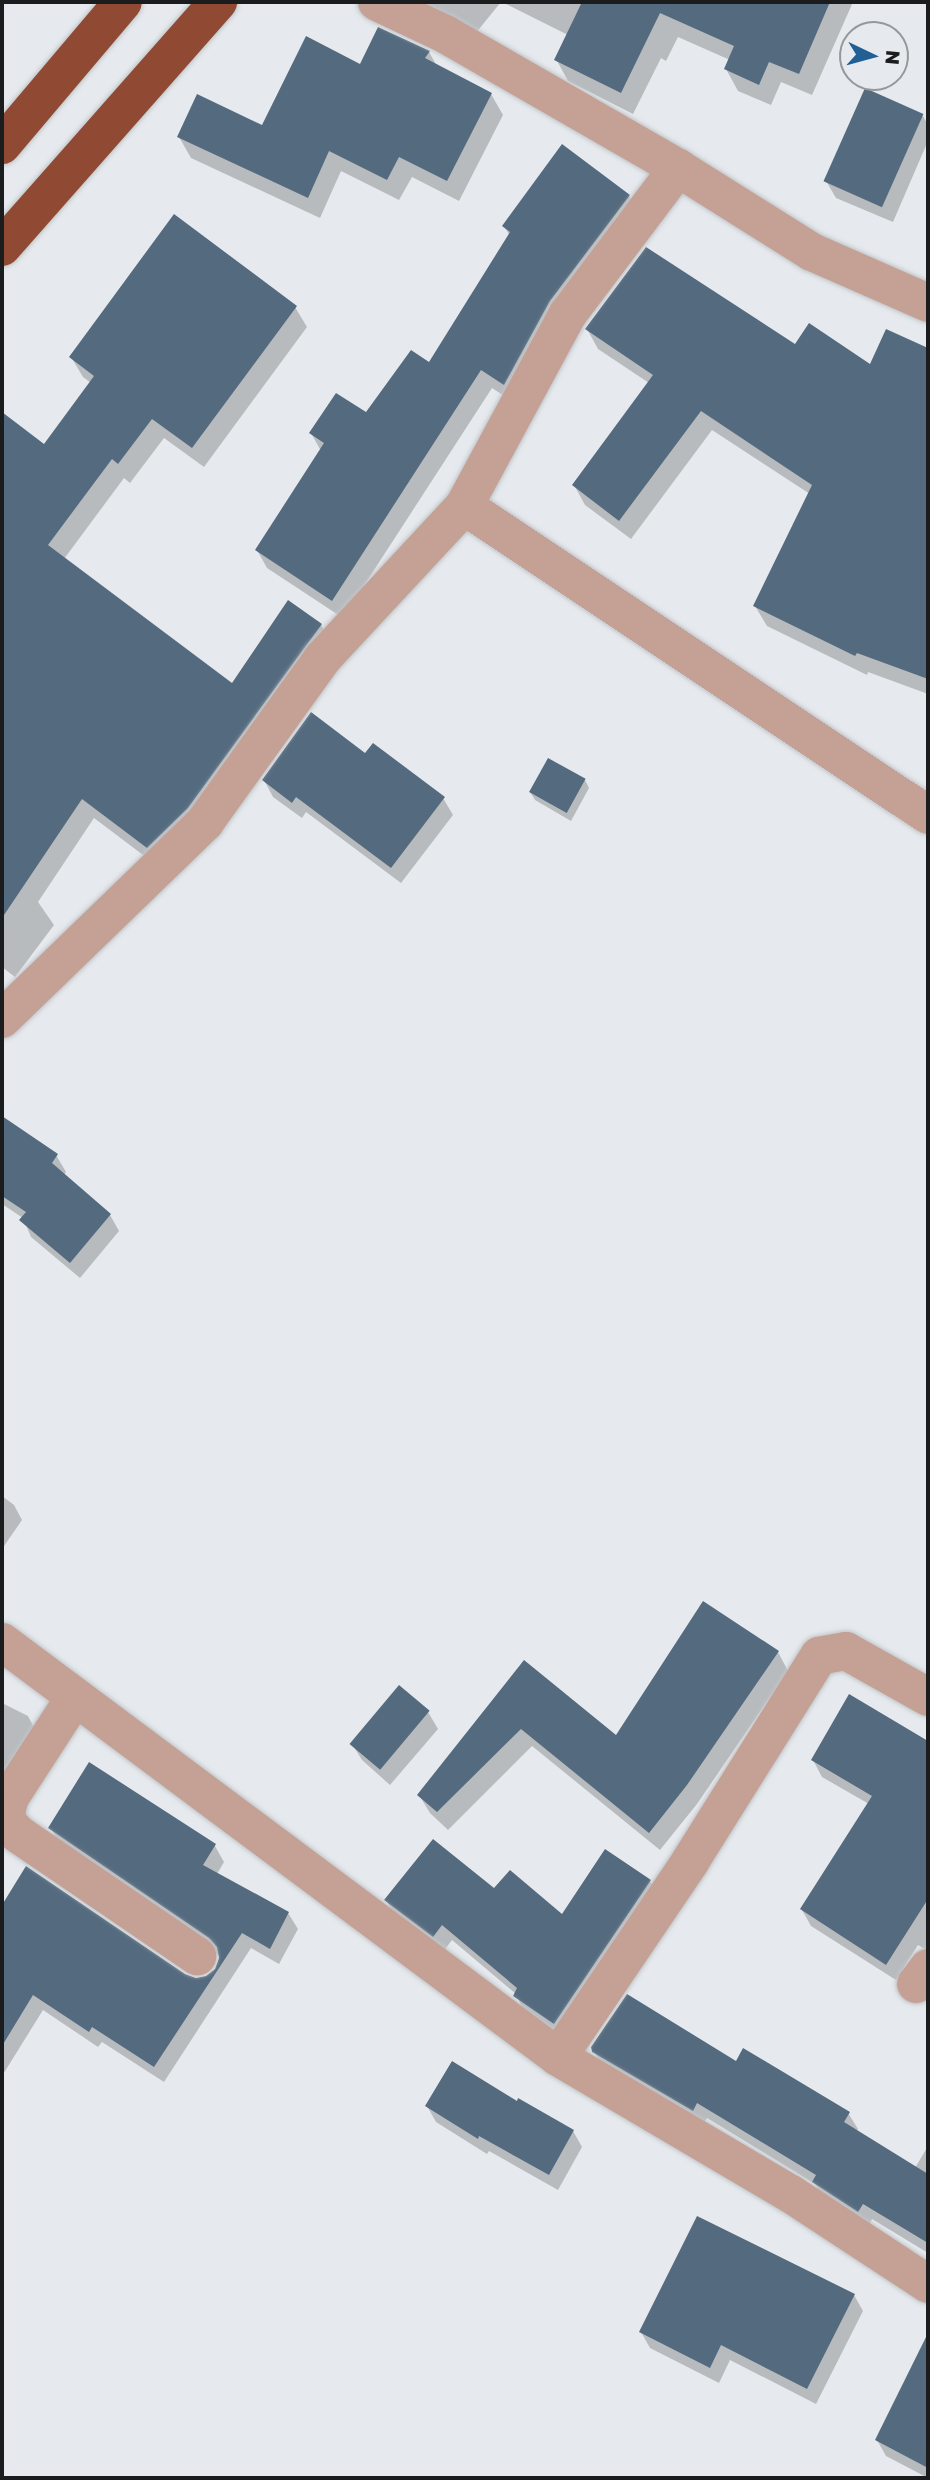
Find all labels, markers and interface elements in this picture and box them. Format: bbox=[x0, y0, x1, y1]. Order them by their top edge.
north arrow bbox=[839, 21, 909, 91]
text: N bbox=[881, 49, 906, 66]

